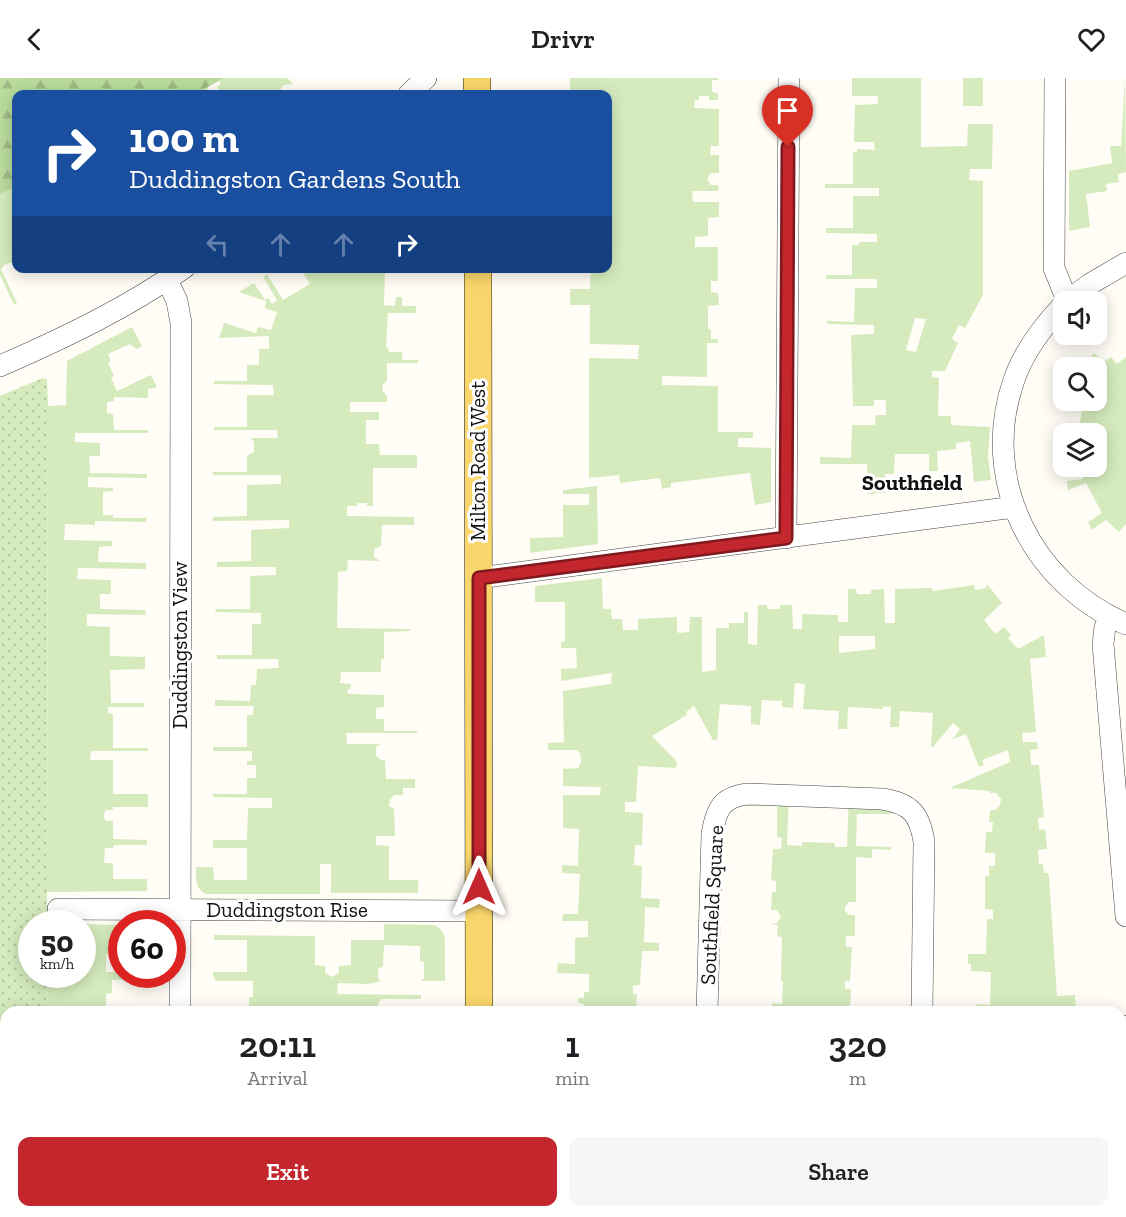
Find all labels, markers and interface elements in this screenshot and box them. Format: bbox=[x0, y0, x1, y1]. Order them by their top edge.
icon: back bbox=[18, 23, 51, 56]
text: Drivr bbox=[531, 23, 595, 55]
icon: heart bbox=[1075, 23, 1108, 56]
pin bbox=[762, 85, 813, 147]
icon: arrive bbox=[771, 94, 804, 127]
text: 100 m bbox=[129, 112, 239, 163]
icon: right bbox=[30, 114, 108, 192]
text: Duddingston Gardens South bbox=[129, 163, 460, 195]
icon: left bbox=[201, 228, 234, 261]
icon: ahead bbox=[264, 228, 297, 261]
icon: ahead bbox=[327, 228, 360, 261]
icon: right bbox=[390, 228, 423, 261]
map controls bbox=[1053, 291, 1107, 477]
button: sound bbox=[1053, 291, 1107, 345]
button: search bbox=[1053, 357, 1107, 411]
street label: Milton Road West bbox=[465, 381, 490, 541]
button: layers bbox=[1053, 423, 1107, 477]
district label: Southfield bbox=[862, 469, 963, 496]
street label: Duddingston View bbox=[167, 561, 192, 729]
street label: Southfield Square bbox=[695, 824, 728, 986]
position arrow bbox=[447, 855, 511, 919]
street label: Duddingston Rise bbox=[206, 897, 368, 922]
speed limit sign: 60 bbox=[108, 910, 186, 988]
text: 50 bbox=[41, 924, 73, 960]
text: km/h bbox=[40, 955, 74, 973]
text: 20:11 bbox=[239, 1023, 316, 1066]
text: 1 bbox=[565, 1023, 579, 1066]
text: 320 bbox=[829, 1023, 887, 1066]
text: Arrival bbox=[247, 1066, 308, 1090]
text: min bbox=[555, 1066, 589, 1090]
text: m bbox=[849, 1066, 866, 1090]
button: Exit bbox=[18, 1137, 557, 1206]
button: Share bbox=[569, 1137, 1108, 1206]

